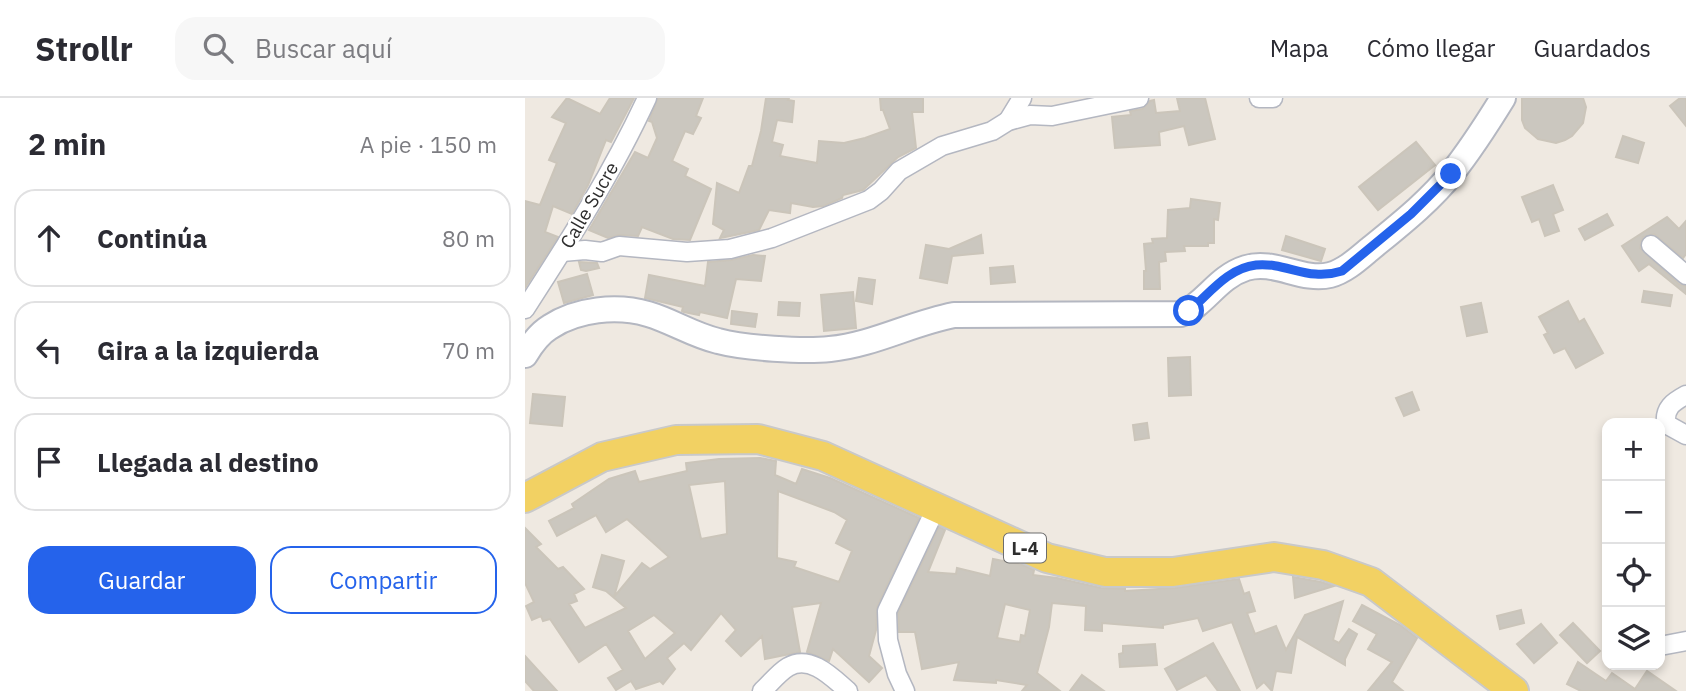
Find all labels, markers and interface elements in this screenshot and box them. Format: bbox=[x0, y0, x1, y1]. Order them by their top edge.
search box bbox=[175, 17, 665, 80]
text: Strollr bbox=[35, 27, 133, 70]
icon: search bbox=[199, 29, 237, 67]
text: Buscar aquí bbox=[255, 31, 392, 65]
text: Mapa bbox=[1270, 32, 1329, 64]
text: Cómo llegar bbox=[1367, 32, 1495, 64]
text: Guardados bbox=[1533, 32, 1651, 64]
text: 2 min bbox=[28, 124, 106, 163]
text: A pie · 150 m bbox=[360, 129, 497, 159]
street label: Calle Sucre bbox=[555, 158, 623, 252]
route end bbox=[1435, 158, 1466, 189]
icon: ahead bbox=[30, 219, 68, 257]
text: Continúa bbox=[97, 221, 207, 255]
text: 80 m bbox=[442, 223, 495, 253]
route start bbox=[1173, 295, 1204, 326]
icon: left bbox=[30, 331, 68, 369]
text: Gira a la izquierda bbox=[97, 333, 319, 367]
text: 70 m bbox=[442, 335, 495, 365]
map controls bbox=[1602, 418, 1665, 670]
button: + bbox=[1602, 418, 1665, 481]
icon: arrive bbox=[30, 443, 68, 481]
text: Llegada al destino bbox=[97, 445, 319, 479]
button: − bbox=[1602, 481, 1665, 544]
road number: L-4 bbox=[1004, 534, 1046, 562]
button: locate bbox=[1602, 544, 1665, 607]
button: Guardar bbox=[28, 546, 256, 614]
button: Compartir bbox=[270, 546, 497, 614]
button: layers bbox=[1602, 607, 1665, 670]

